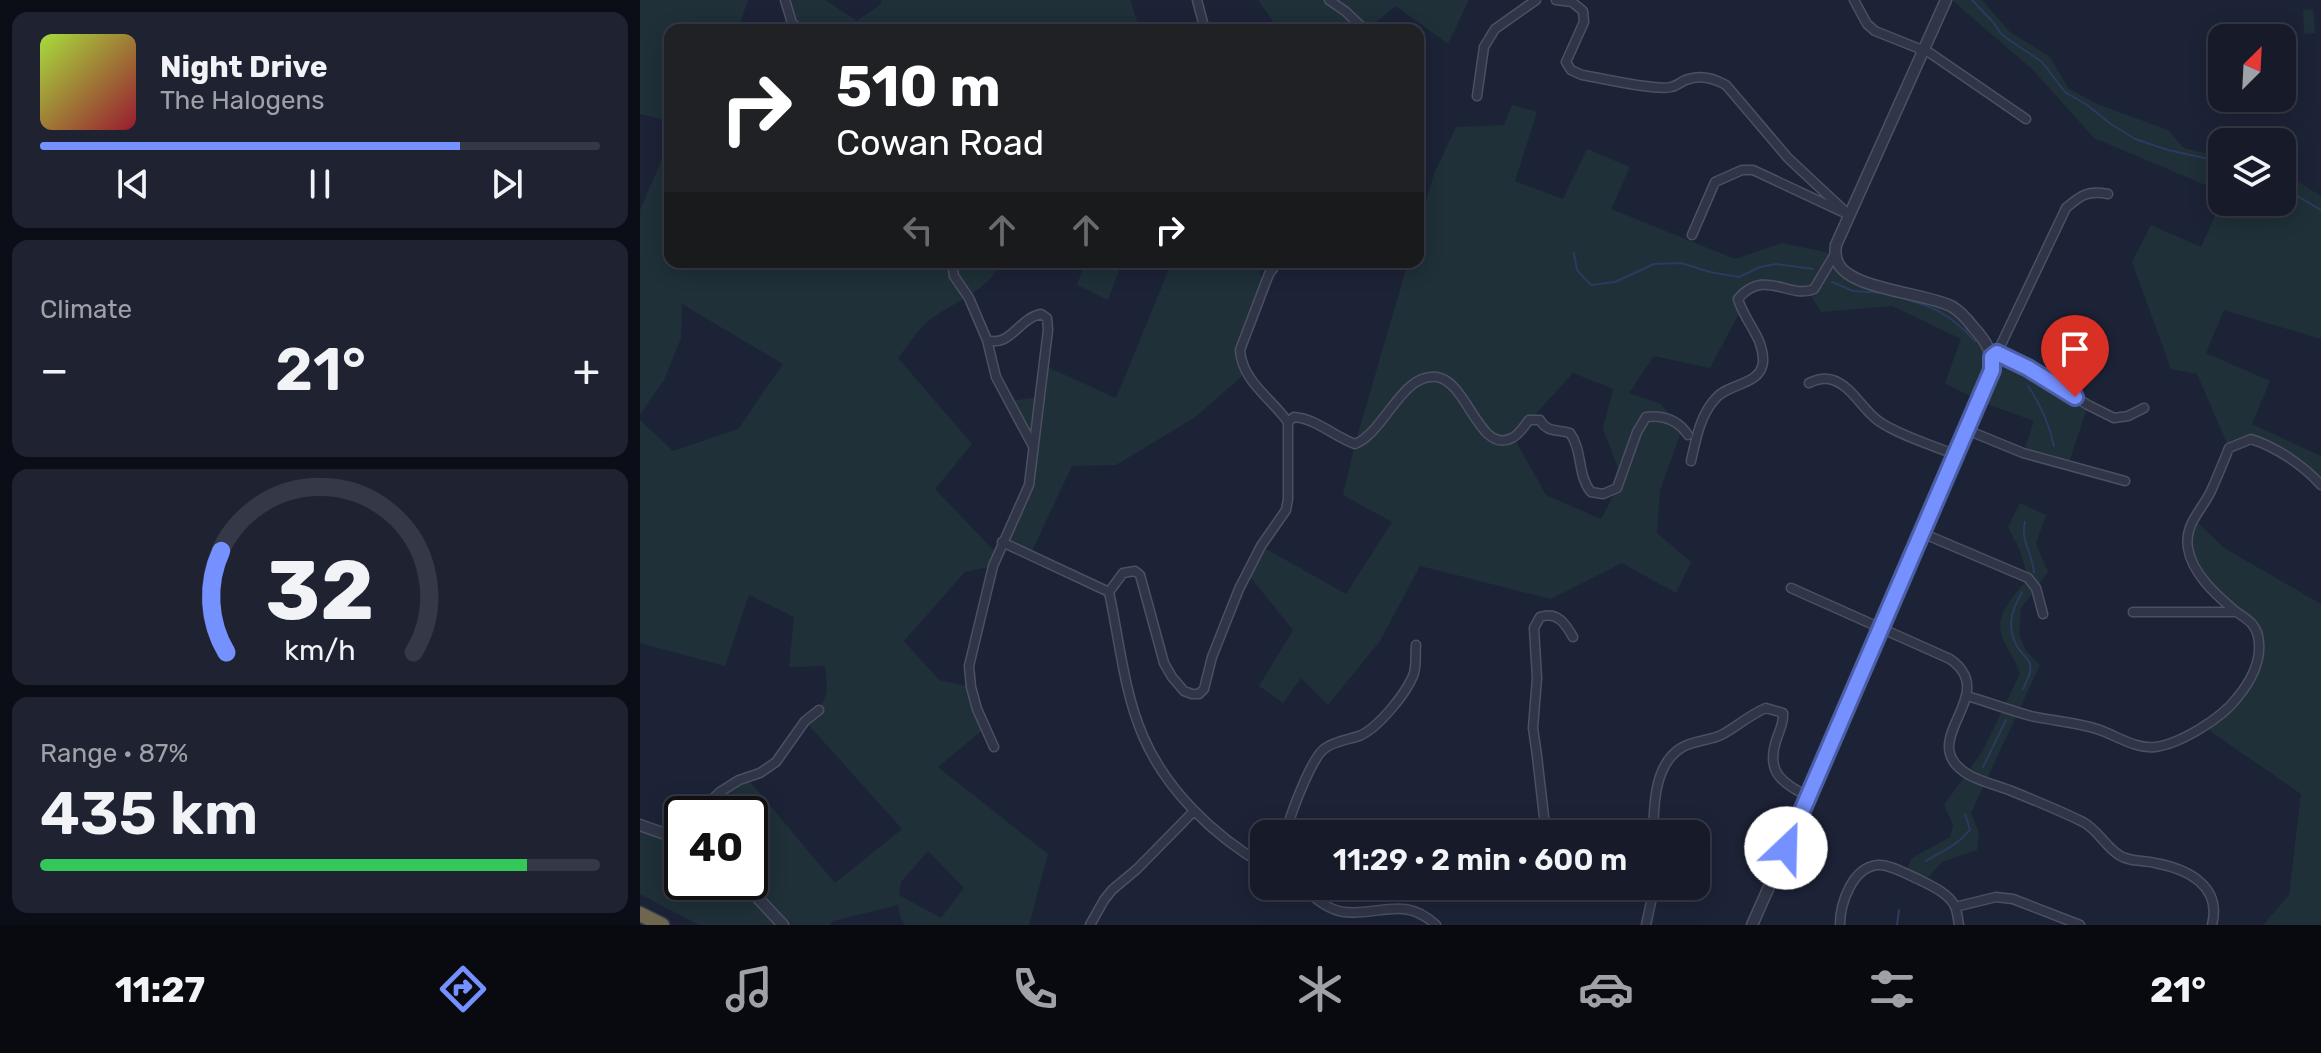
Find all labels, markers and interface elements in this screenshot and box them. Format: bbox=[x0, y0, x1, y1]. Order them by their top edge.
north arrow bbox=[2208, 24, 2296, 112]
map controls bbox=[2208, 24, 2296, 216]
text: Night Drive bbox=[160, 49, 328, 85]
text: 510 m bbox=[836, 54, 1001, 120]
icon: right bbox=[704, 56, 808, 160]
text: The Halogens bbox=[160, 85, 325, 116]
text: Cowan Road bbox=[836, 121, 1044, 164]
button: layers bbox=[2208, 128, 2296, 216]
icon: previous bbox=[111, 162, 155, 206]
icon: pause bbox=[298, 162, 342, 206]
icon: next bbox=[485, 162, 529, 206]
icon: left bbox=[896, 208, 940, 252]
icon: ahead bbox=[980, 208, 1024, 252]
icon: ahead bbox=[1064, 208, 1108, 252]
icon: right bbox=[1148, 208, 1192, 252]
text: Climate bbox=[40, 294, 132, 325]
pin bbox=[2041, 315, 2109, 397]
icon: arrive bbox=[2053, 327, 2097, 371]
text: 21° bbox=[275, 334, 366, 405]
text: − bbox=[40, 344, 69, 396]
text: + bbox=[573, 344, 600, 396]
text: 32 bbox=[266, 540, 374, 639]
text: km/h bbox=[284, 633, 356, 667]
text: Range · 87% bbox=[40, 738, 188, 769]
text: 435 km bbox=[40, 778, 258, 849]
speed limit sign: 40 bbox=[664, 796, 768, 900]
position arrow bbox=[1744, 806, 1828, 890]
text: 11:29 · 2 min · 600 m bbox=[1333, 842, 1627, 878]
icon: directions bbox=[435, 961, 491, 1017]
icon: music bbox=[721, 961, 777, 1017]
icon: phone bbox=[1007, 961, 1063, 1017]
icon: climate bbox=[1292, 961, 1348, 1017]
icon: car bbox=[1578, 961, 1634, 1017]
icon: filters bbox=[1864, 961, 1920, 1017]
text: 11:27 bbox=[115, 968, 205, 1011]
text: 21° bbox=[2150, 968, 2206, 1011]

